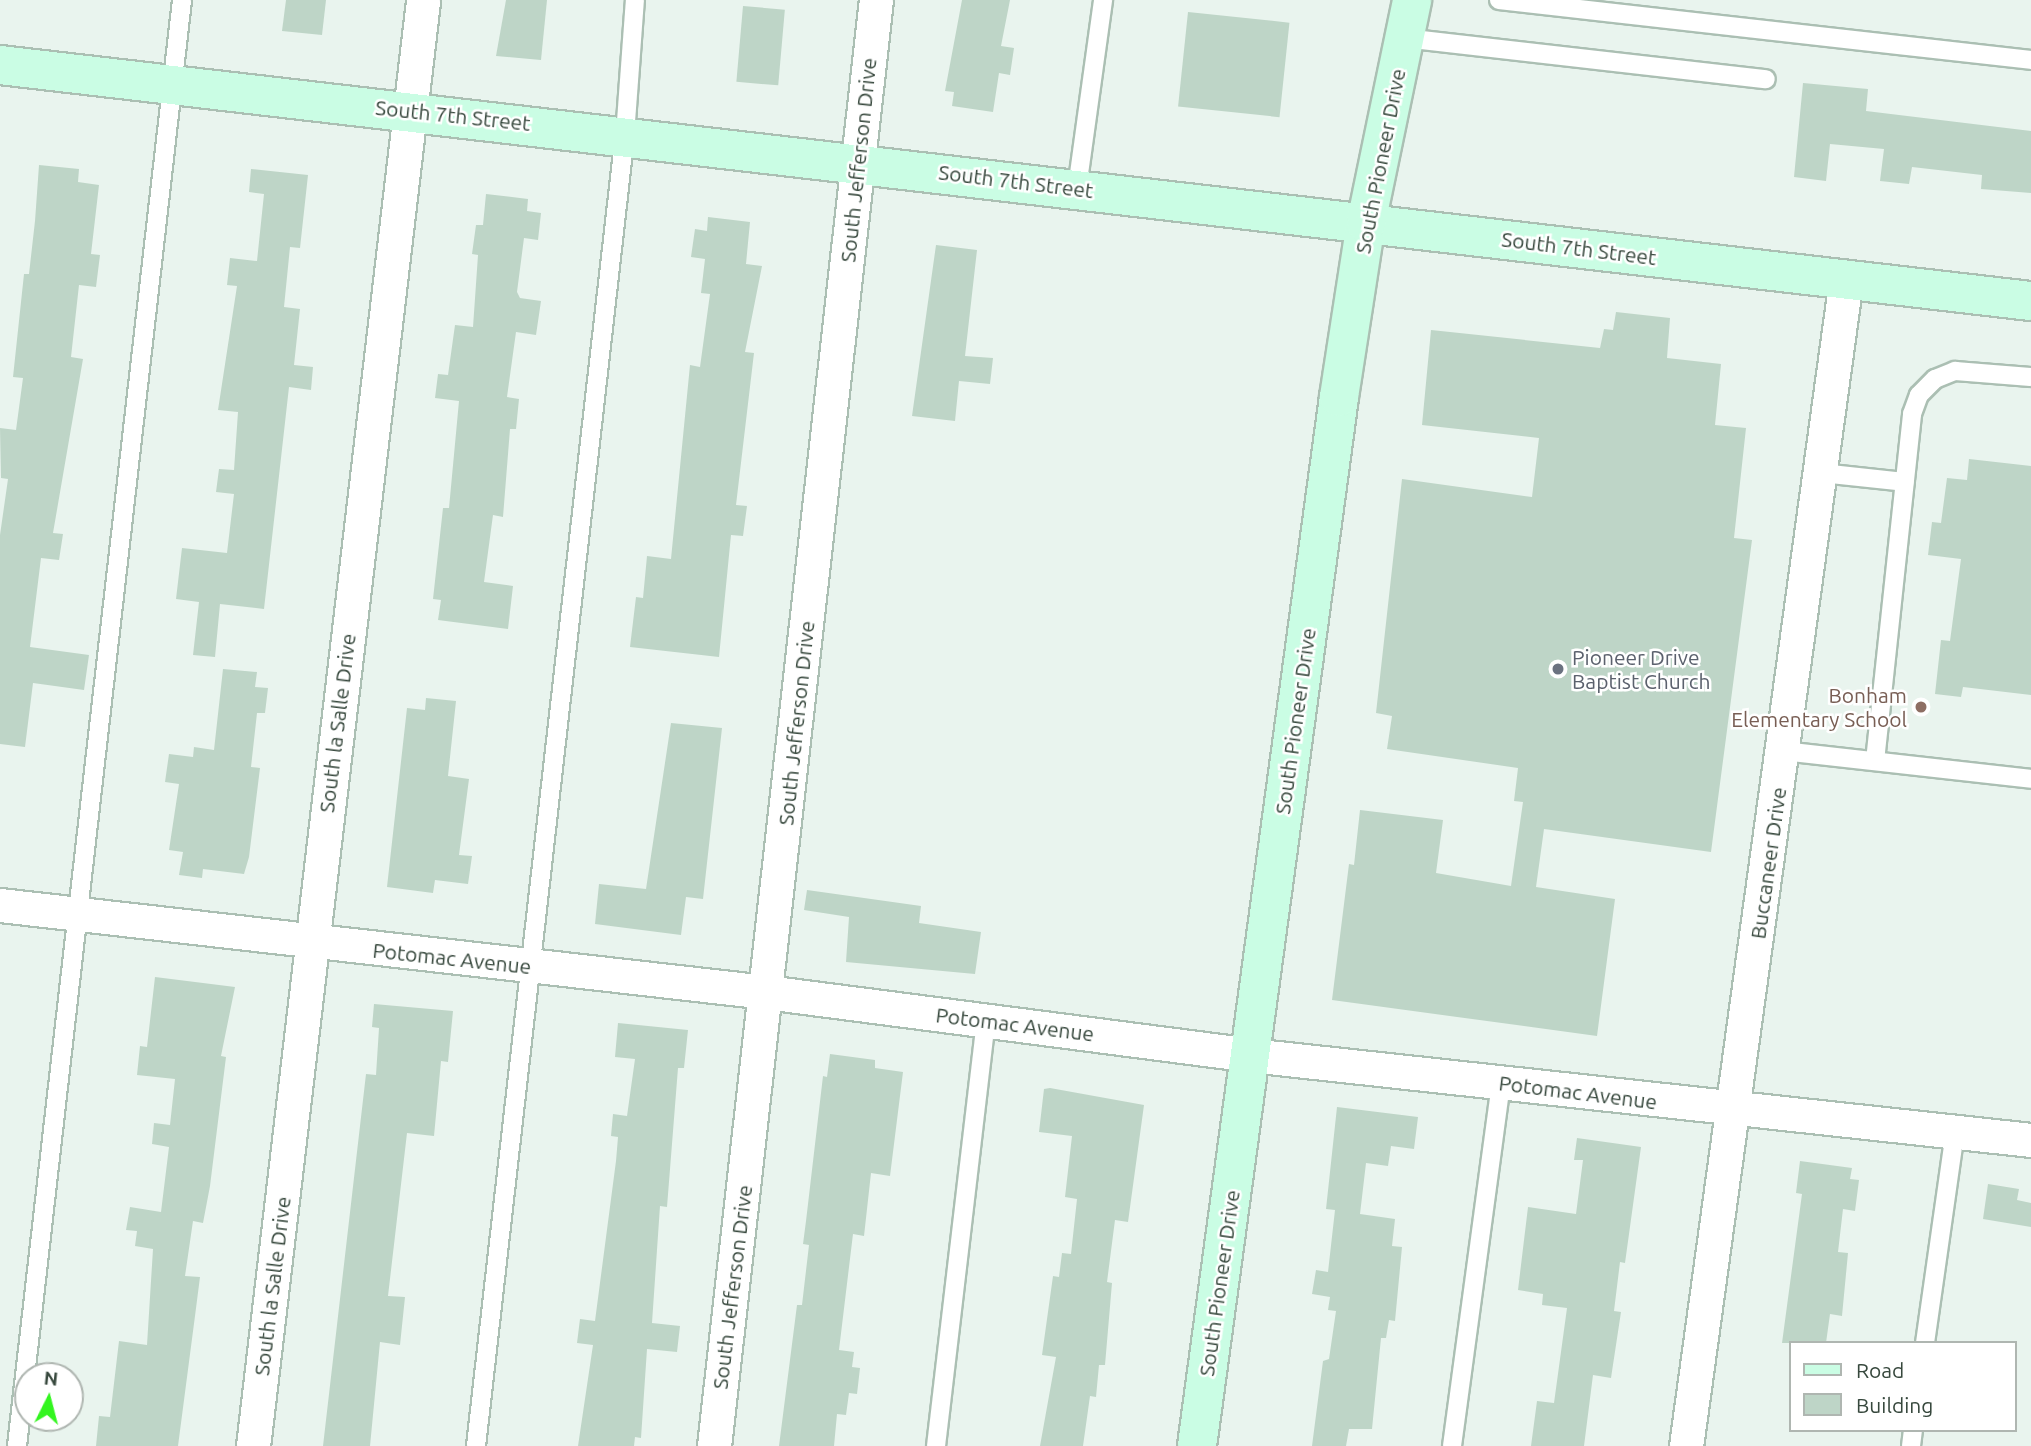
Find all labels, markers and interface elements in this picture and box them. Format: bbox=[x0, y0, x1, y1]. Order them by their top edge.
street label: South Jefferson Drive bbox=[835, 56, 881, 264]
street label: South Pioneer Drive bbox=[1350, 66, 1410, 256]
street label: South 7th Street bbox=[374, 94, 532, 136]
street label: South 7th Street bbox=[937, 159, 1095, 203]
street label: South 7th Street bbox=[1500, 226, 1658, 270]
street label: South Jefferson Drive bbox=[773, 619, 819, 827]
street label: South Pioneer Drive bbox=[1269, 626, 1321, 816]
street label: South la Salle Drive bbox=[314, 632, 360, 814]
place label: Pioneer Drive Baptist Church bbox=[1572, 644, 1710, 694]
marker: Pioneer Drive Baptist Church bbox=[1550, 661, 1566, 677]
place label: Bonham Elementary School bbox=[1731, 682, 1907, 732]
marker: Bonham Elementary School bbox=[1913, 699, 1929, 715]
street label: Buccaneer Drive bbox=[1745, 785, 1791, 941]
street label: Potomac Avenue bbox=[371, 937, 533, 979]
street label: Potomac Avenue bbox=[934, 1002, 1096, 1046]
street label: Potomac Avenue bbox=[1497, 1070, 1659, 1114]
street label: South Jefferson Drive bbox=[707, 1183, 757, 1391]
street label: South Pioneer Drive bbox=[1193, 1188, 1245, 1378]
street label: South la Salle Drive bbox=[249, 1195, 295, 1377]
legend bbox=[1790, 1341, 2017, 1432]
text: Road bbox=[1856, 1358, 1904, 1382]
north arrow bbox=[14, 1362, 84, 1432]
text: N bbox=[43, 1366, 59, 1390]
text: Building bbox=[1856, 1393, 1933, 1417]

